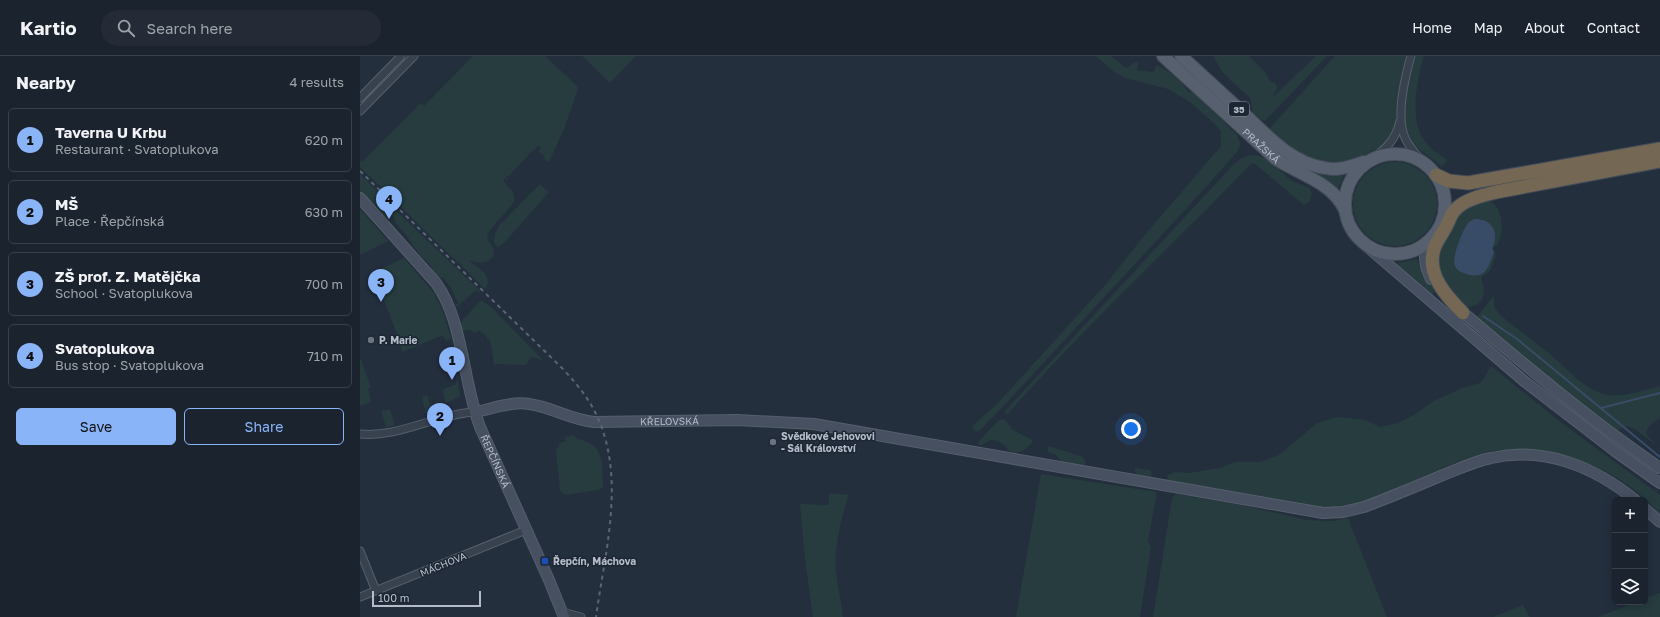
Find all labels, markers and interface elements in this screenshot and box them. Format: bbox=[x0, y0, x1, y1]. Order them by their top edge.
search box bbox=[101, 10, 381, 46]
text: Kartio bbox=[20, 16, 77, 39]
icon: search bbox=[115, 17, 137, 39]
text: Search here bbox=[147, 19, 233, 37]
text: Home bbox=[1412, 19, 1452, 36]
text: Map bbox=[1474, 19, 1502, 36]
text: About bbox=[1524, 19, 1565, 36]
text: Contact bbox=[1587, 19, 1640, 36]
text: Nearby bbox=[16, 72, 76, 93]
text: 4 results bbox=[290, 74, 344, 90]
road number: 35 bbox=[1229, 102, 1249, 116]
text: Taverna U Krbu bbox=[55, 123, 167, 141]
street label: PRAŽSKÁ bbox=[1240, 126, 1283, 166]
text: 1 bbox=[27, 132, 33, 148]
text: 620 m bbox=[305, 132, 343, 148]
text: Restaurant · Svatoplukova bbox=[55, 141, 218, 157]
pin: 4 bbox=[376, 186, 402, 219]
text: MŠ bbox=[55, 195, 78, 213]
text: 2 bbox=[26, 204, 34, 220]
text: 630 m bbox=[305, 204, 343, 220]
text: Place · Řepčínská bbox=[55, 213, 164, 229]
text: ZŠ prof. Z. Matějčka bbox=[55, 267, 200, 285]
pin: 3 bbox=[368, 269, 394, 302]
text: 3 bbox=[26, 276, 34, 292]
text: 700 m bbox=[305, 276, 343, 292]
text: School · Svatoplukova bbox=[55, 285, 193, 301]
place label: P. Marie bbox=[379, 334, 418, 346]
marker: P. Marie bbox=[366, 335, 376, 345]
text: Svatoplukova bbox=[55, 339, 155, 357]
pin: 1 bbox=[439, 347, 465, 380]
text: 4 bbox=[26, 348, 34, 364]
text: 710 m bbox=[307, 348, 343, 364]
text: Bus stop · Svatoplukova bbox=[55, 357, 204, 373]
pin: 2 bbox=[427, 403, 453, 436]
button: Save bbox=[16, 408, 176, 445]
button: Share bbox=[184, 408, 344, 445]
street label: KŘELOVSKÁ bbox=[640, 415, 699, 427]
your location bbox=[1121, 419, 1141, 439]
place label: Svědkové Jehovovi - Sál Království bbox=[781, 430, 875, 454]
street label: ŘEPČÍNSKÁ bbox=[478, 433, 513, 490]
marker: Svědkové Jehovovi - Sál Království bbox=[768, 437, 778, 447]
map controls bbox=[1612, 497, 1648, 605]
button: + bbox=[1612, 497, 1648, 533]
button: − bbox=[1612, 533, 1648, 569]
street label: MÁCHOVA bbox=[418, 549, 468, 579]
place label: Řepčín, Máchova bbox=[553, 555, 636, 567]
marker: Řepčín, Máchova bbox=[540, 556, 550, 566]
button: layers bbox=[1612, 569, 1648, 605]
scale bar bbox=[372, 589, 481, 608]
text: 100 m bbox=[378, 591, 409, 604]

